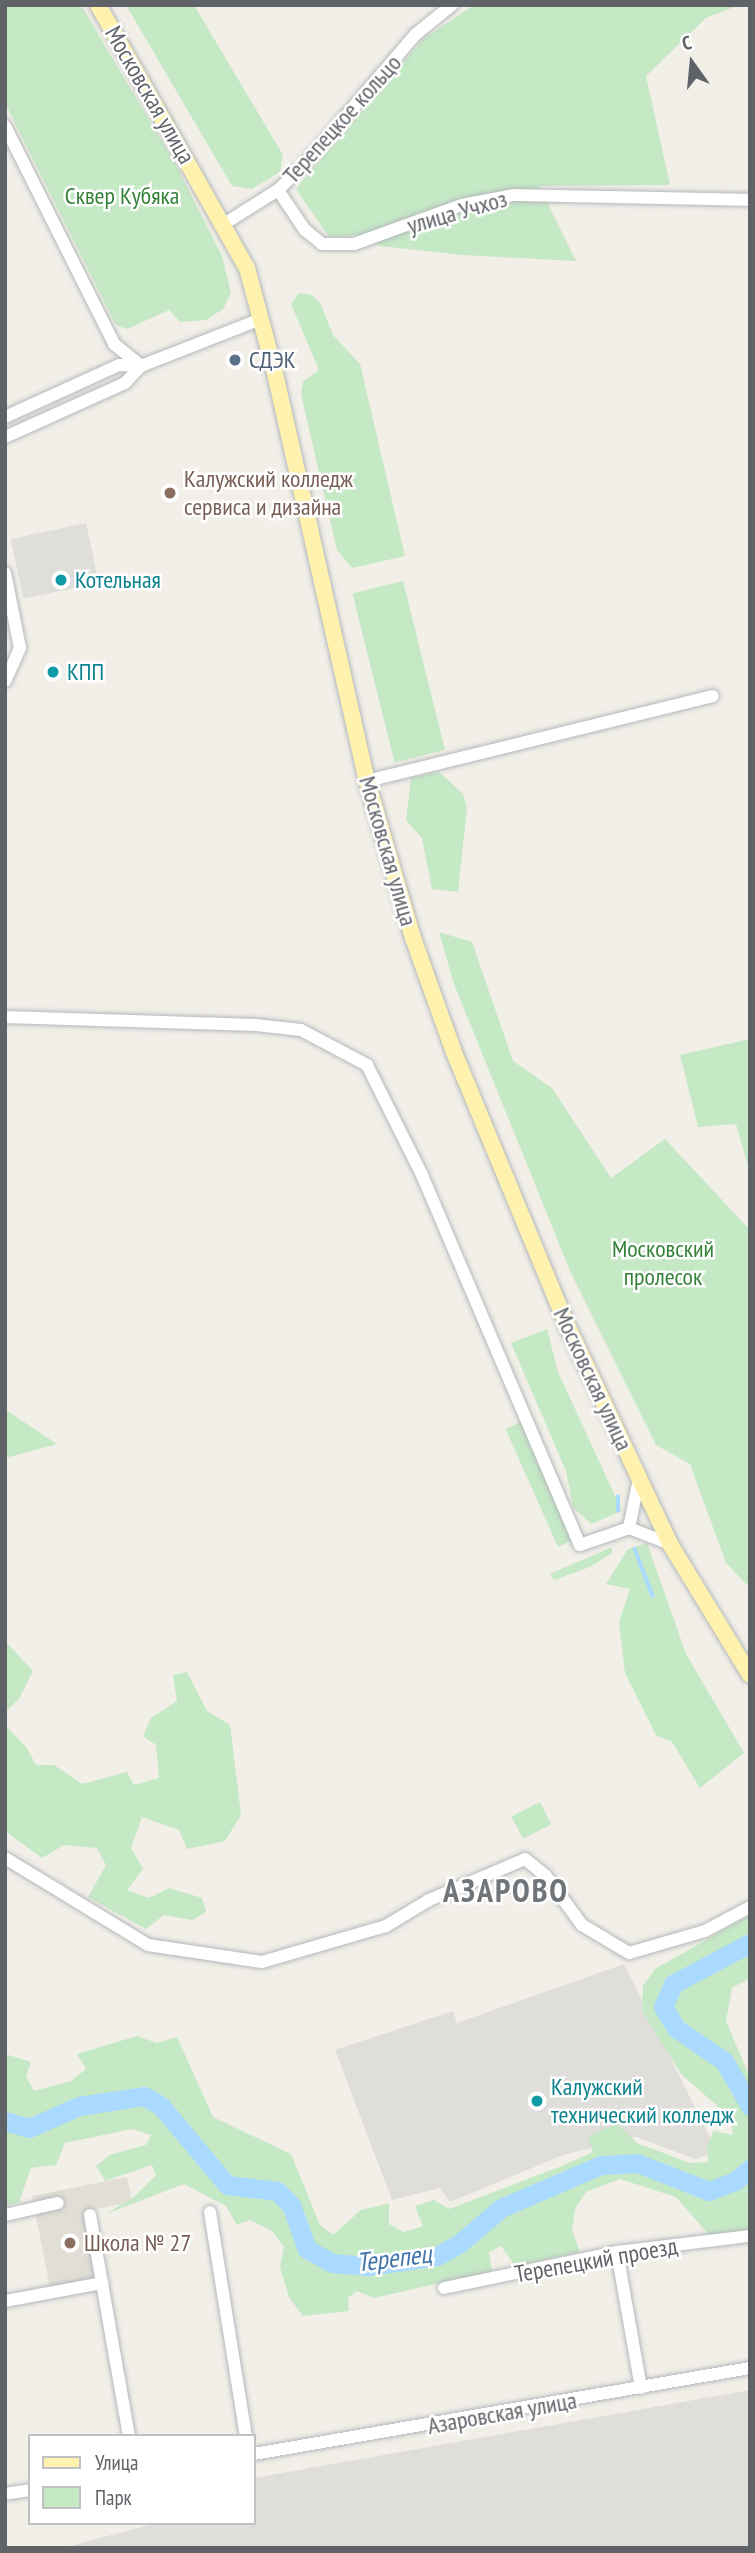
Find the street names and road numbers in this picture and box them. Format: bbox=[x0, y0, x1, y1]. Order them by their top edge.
street label: Московская улица bbox=[99, 21, 201, 169]
street label: Терепецкое кольцо bbox=[277, 49, 407, 189]
street label: улица Учхоз bbox=[404, 184, 510, 240]
street label: Московская улица bbox=[353, 773, 423, 929]
street label: Московская улица bbox=[547, 1303, 639, 1455]
street label: Терепецкий проезд bbox=[512, 2232, 680, 2288]
street label: Азаровская улица bbox=[425, 2386, 579, 2440]

